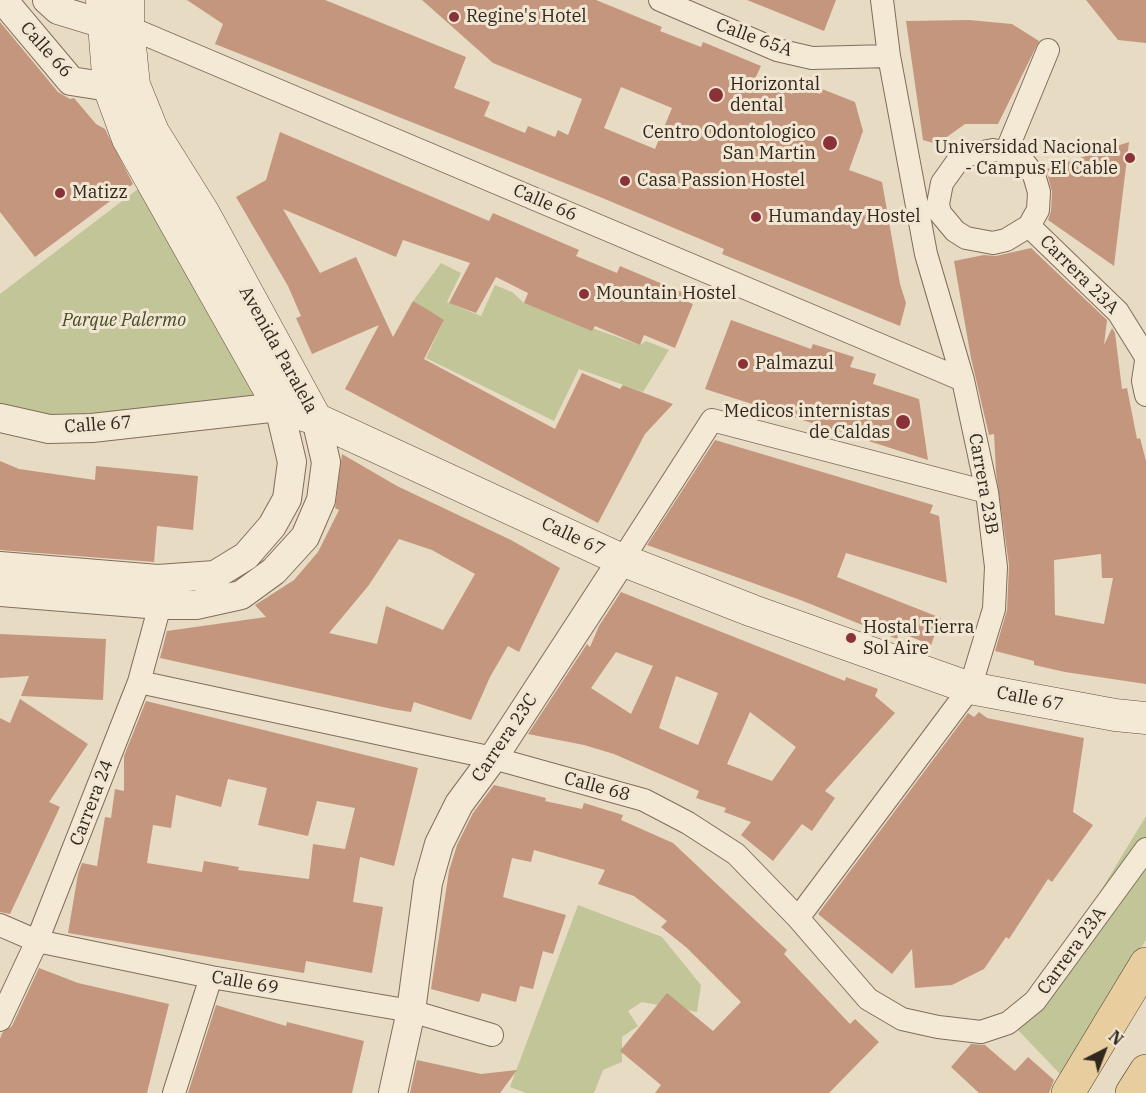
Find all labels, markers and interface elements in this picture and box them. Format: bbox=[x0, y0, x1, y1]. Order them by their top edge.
place label: Regine's Hotel bbox=[466, 6, 587, 28]
marker: Regine's Hotel bbox=[447, 10, 461, 24]
street label: Calle 65A bbox=[713, 14, 795, 62]
street label: Calle 66 bbox=[15, 18, 77, 82]
place label: Horizontal dental bbox=[730, 74, 820, 116]
marker: Horizontal dental bbox=[707, 86, 725, 104]
place label: Centro Odontologico San Martin bbox=[642, 122, 816, 164]
marker: Centro Odontologico San Martin bbox=[821, 134, 839, 152]
place label: Universidad Nacional - Campus El Cable bbox=[935, 137, 1118, 180]
marker: Universidad Nacional - Campus El Cable bbox=[1123, 151, 1137, 165]
place label: Casa Passion Hostel bbox=[637, 170, 805, 192]
marker: Casa Passion Hostel bbox=[618, 174, 632, 188]
street label: Calle 66 bbox=[510, 180, 580, 226]
place label: Matizz bbox=[72, 182, 128, 204]
marker: Matizz bbox=[53, 186, 67, 200]
place label: Humanday Hostel bbox=[768, 206, 921, 228]
marker: Humanday Hostel bbox=[749, 210, 763, 224]
street label: Carrera 23A bbox=[1035, 231, 1123, 319]
street label: Avenida Paralela bbox=[234, 283, 322, 417]
place label: Mountain Hostel bbox=[596, 283, 736, 305]
marker: Mountain Hostel bbox=[577, 287, 591, 301]
park label: Parque Palermo bbox=[62, 310, 186, 332]
place label: Palmazul bbox=[755, 353, 834, 375]
marker: Palmazul bbox=[736, 357, 750, 371]
place label: Medicos internistas de Caldas bbox=[724, 401, 890, 444]
street label: Calle 67 bbox=[64, 412, 132, 438]
marker: Medicos internistas de Caldas bbox=[894, 413, 912, 431]
street label: Carrera 23B bbox=[963, 432, 1003, 536]
street label: Calle 67 bbox=[538, 513, 608, 561]
place label: Hostal Tierra Sol Aire bbox=[863, 617, 975, 660]
marker: Hostal Tierra Sol Aire bbox=[844, 631, 858, 645]
street label: Calle 67 bbox=[995, 682, 1065, 716]
street label: Carrera 23C bbox=[467, 690, 543, 786]
street label: Carrera 24 bbox=[66, 757, 118, 849]
street label: Calle 68 bbox=[562, 768, 632, 806]
street label: Carrera 23A bbox=[1033, 903, 1111, 999]
street label: Calle 69 bbox=[210, 966, 280, 1000]
north arrow bbox=[1074, 1021, 1134, 1081]
text: N bbox=[1105, 1026, 1127, 1049]

